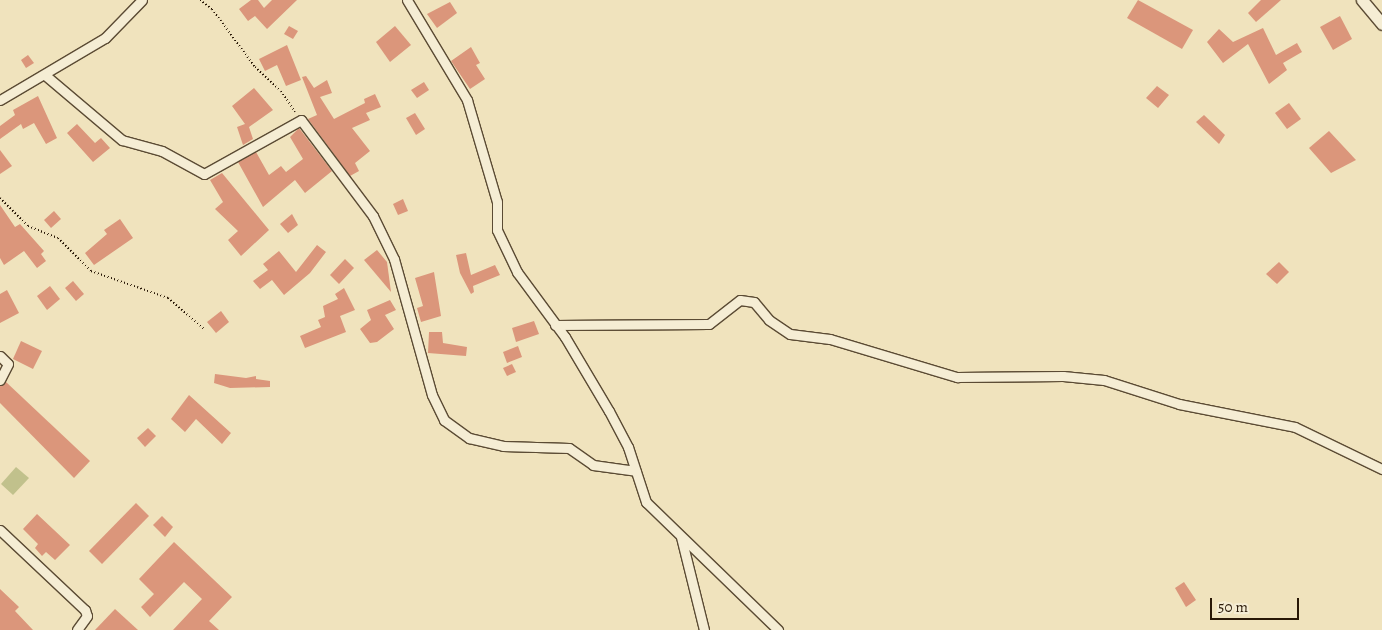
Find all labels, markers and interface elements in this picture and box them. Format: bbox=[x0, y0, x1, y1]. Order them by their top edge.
scale bar bbox=[1212, 588, 1301, 620]
text: 50 m bbox=[1218, 597, 1248, 617]

